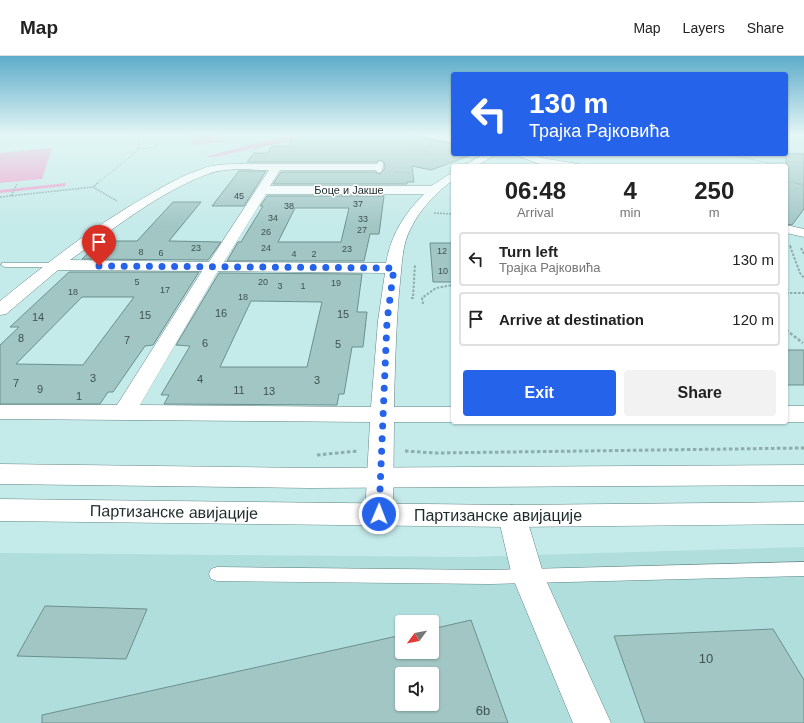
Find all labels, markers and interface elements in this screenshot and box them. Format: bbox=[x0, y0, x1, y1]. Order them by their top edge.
text: Map bbox=[20, 17, 58, 38]
text: Map bbox=[633, 20, 661, 36]
text: Layers bbox=[683, 20, 725, 36]
text: Share bbox=[747, 20, 784, 36]
icon: left bbox=[463, 88, 515, 140]
text: 130 m bbox=[529, 88, 608, 119]
text: Трајка Рајковића bbox=[529, 121, 669, 141]
text: 06:48 bbox=[505, 177, 566, 204]
text: 4 bbox=[623, 177, 637, 204]
text: 250 bbox=[694, 177, 734, 204]
street label: Боце и Јакше bbox=[314, 184, 384, 196]
house number: 45 bbox=[234, 191, 244, 201]
house number: 37 bbox=[353, 199, 363, 209]
house number: 38 bbox=[284, 201, 294, 211]
text: Arrival bbox=[517, 205, 554, 220]
text: min bbox=[620, 205, 641, 220]
text: m bbox=[709, 205, 720, 220]
house number: 34 bbox=[268, 213, 278, 223]
house number: 33 bbox=[358, 214, 368, 224]
pin bbox=[82, 225, 116, 266]
house number: 27 bbox=[357, 225, 367, 235]
house number: 26 bbox=[261, 227, 271, 237]
icon: arrive bbox=[88, 231, 110, 253]
house number: 23 bbox=[191, 243, 201, 253]
house number: 24 bbox=[261, 243, 271, 253]
text: Turn left bbox=[499, 243, 558, 260]
house number: 23 bbox=[342, 244, 352, 254]
house number: 12 bbox=[437, 246, 447, 256]
house number: 8 bbox=[138, 247, 144, 257]
house number: 6 bbox=[158, 248, 164, 258]
icon: left bbox=[465, 248, 487, 270]
house number: 4 bbox=[291, 249, 297, 259]
house number: 2 bbox=[311, 249, 317, 259]
text: 130 m bbox=[732, 251, 774, 268]
text: Трајка Рајковића bbox=[499, 260, 600, 275]
house number: 10 bbox=[438, 266, 448, 276]
house number: 5 bbox=[134, 277, 140, 287]
house number: 20 bbox=[258, 277, 268, 287]
house number: 19 bbox=[331, 278, 341, 288]
house number: 3 bbox=[277, 281, 283, 291]
house number: 1 bbox=[300, 281, 306, 291]
house number: 17 bbox=[160, 285, 170, 295]
house number: 18 bbox=[68, 287, 78, 297]
house number: 18 bbox=[238, 292, 248, 302]
house number: 16 bbox=[215, 307, 227, 319]
house number: 15 bbox=[337, 308, 349, 320]
icon: arrive bbox=[465, 308, 487, 330]
house number: 15 bbox=[139, 309, 151, 321]
house number: 14 bbox=[32, 311, 44, 323]
text: Arrive at destination bbox=[499, 311, 644, 328]
text: 120 m bbox=[732, 311, 774, 328]
house number: 8 bbox=[18, 332, 24, 344]
house number: 7 bbox=[124, 334, 130, 346]
house number: 6 bbox=[202, 337, 208, 349]
house number: 5 bbox=[335, 338, 341, 350]
button: Exit bbox=[463, 370, 616, 416]
button: Share bbox=[624, 370, 776, 416]
house number: 3 bbox=[90, 372, 96, 384]
house number: 4 bbox=[197, 373, 203, 385]
house number: 3 bbox=[314, 374, 320, 386]
house number: 7 bbox=[13, 377, 19, 389]
house number: 9 bbox=[37, 383, 43, 395]
house number: 11 bbox=[233, 384, 245, 396]
house number: 13 bbox=[263, 385, 275, 397]
house number: 1 bbox=[76, 390, 82, 402]
position arrow bbox=[358, 493, 400, 535]
street label: Партизанске авијације bbox=[90, 502, 258, 522]
street label: Партизанске авијације bbox=[414, 507, 582, 524]
north arrow bbox=[395, 615, 439, 659]
map controls bbox=[395, 615, 439, 711]
house number: 10 bbox=[699, 651, 713, 666]
button: sound bbox=[395, 667, 439, 711]
house number: 6b bbox=[476, 703, 490, 718]

